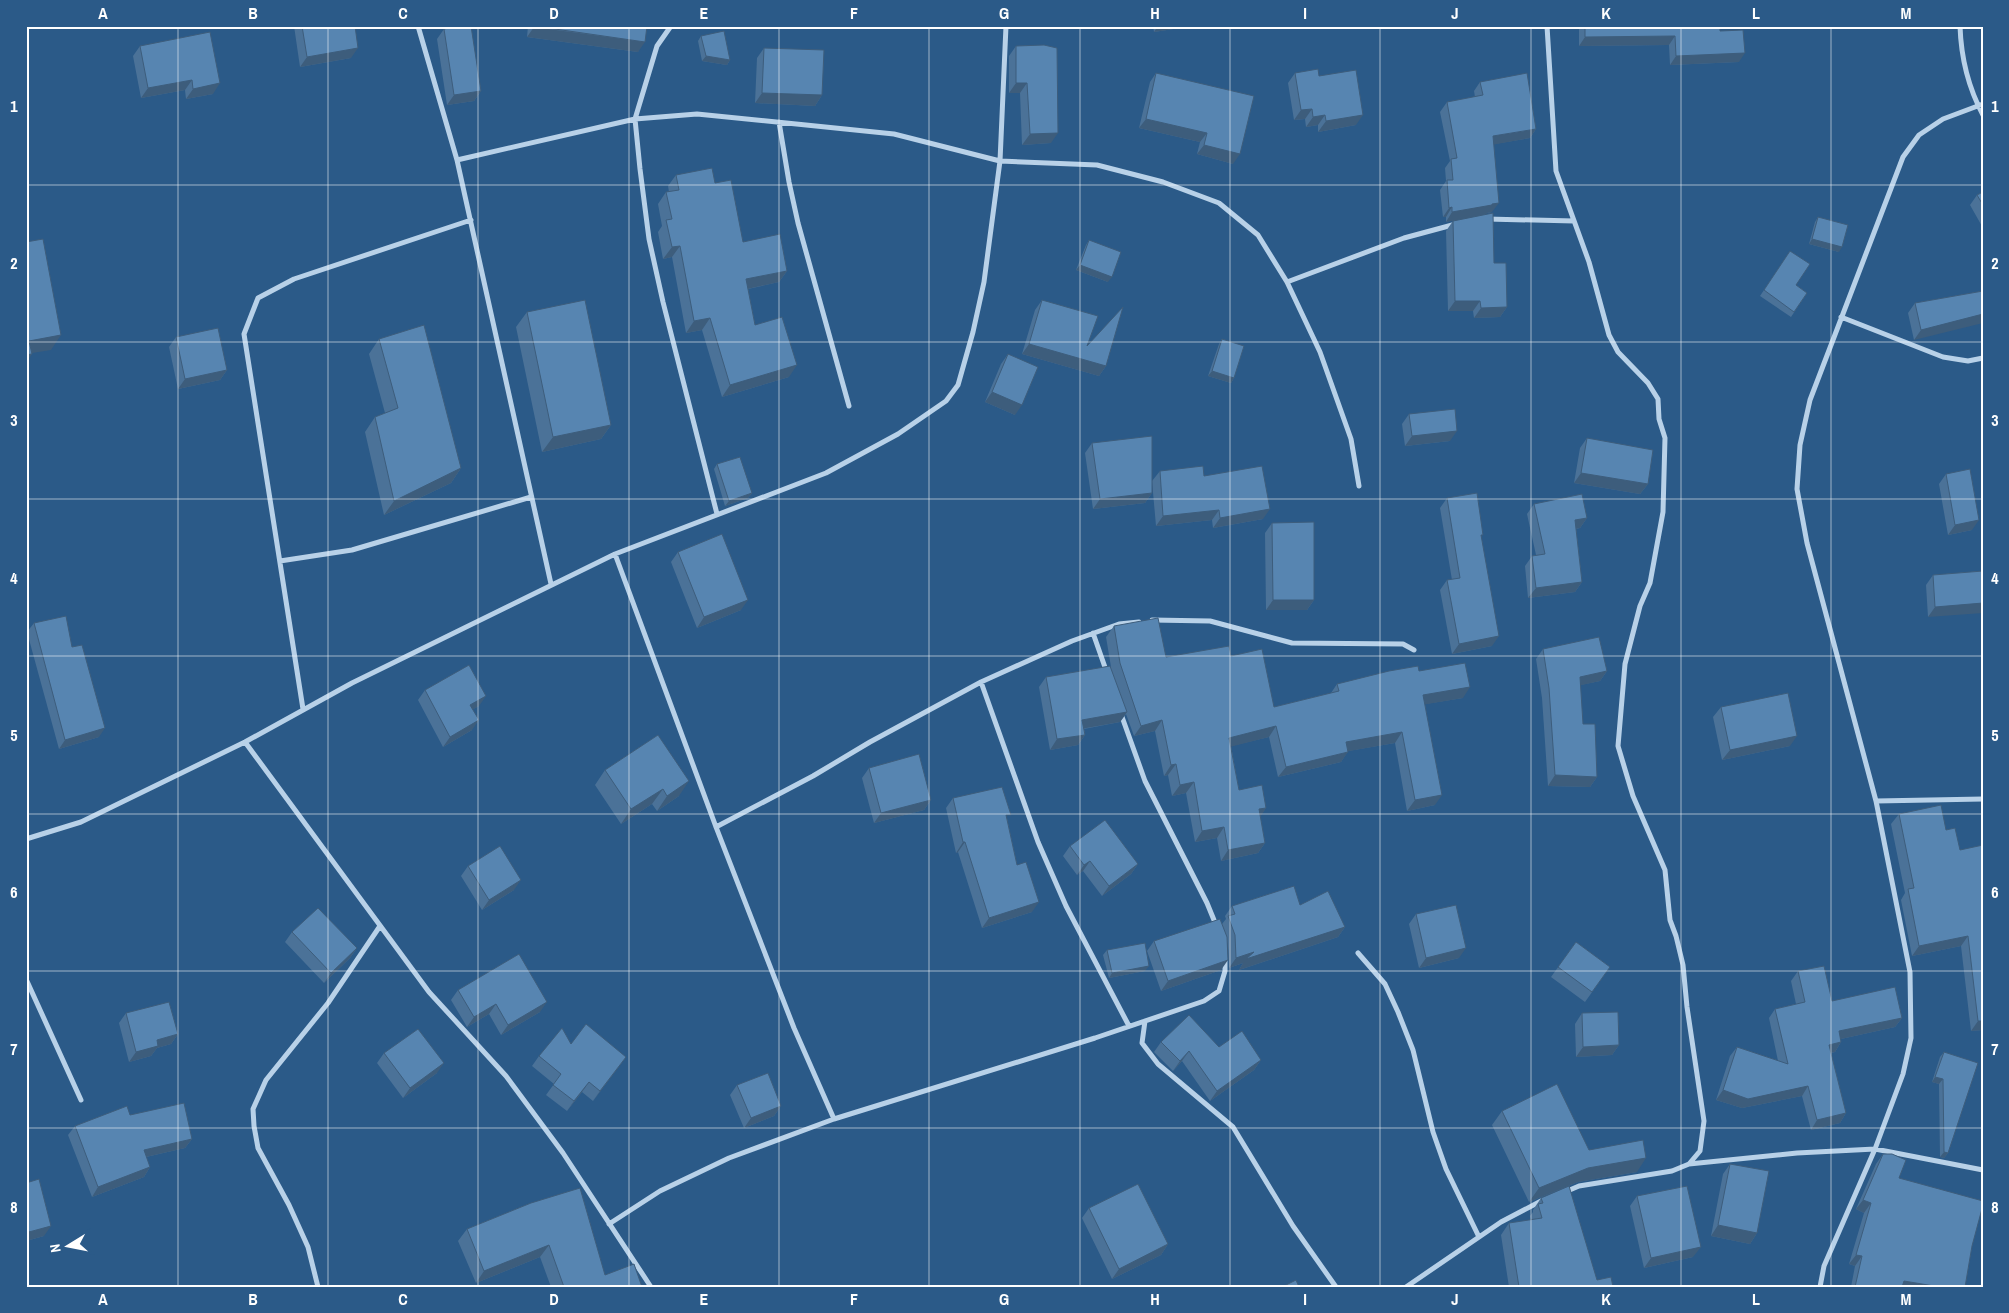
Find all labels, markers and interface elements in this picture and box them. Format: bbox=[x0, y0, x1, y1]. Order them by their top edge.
text: A bbox=[98, 2, 108, 24]
text: B bbox=[248, 2, 258, 24]
text: C bbox=[398, 2, 408, 24]
text: D bbox=[549, 2, 559, 24]
text: E bbox=[700, 2, 709, 24]
text: F bbox=[850, 2, 858, 24]
text: G bbox=[999, 2, 1009, 24]
text: H bbox=[1150, 2, 1160, 24]
text: I bbox=[1303, 2, 1307, 24]
text: J bbox=[1451, 2, 1459, 24]
text: K bbox=[1601, 2, 1611, 24]
text: L bbox=[1752, 2, 1760, 24]
text: M bbox=[1901, 2, 1912, 24]
text: 1 bbox=[10, 95, 18, 117]
text: 1 bbox=[1991, 95, 1999, 117]
text: 2 bbox=[10, 252, 18, 274]
text: 2 bbox=[1991, 252, 1999, 274]
text: 3 bbox=[10, 409, 18, 431]
text: 3 bbox=[1991, 409, 1999, 431]
text: 4 bbox=[10, 567, 18, 589]
text: 4 bbox=[1991, 567, 1999, 589]
text: 5 bbox=[10, 724, 18, 746]
text: 5 bbox=[1991, 724, 1999, 746]
text: 6 bbox=[10, 881, 18, 903]
text: 6 bbox=[1991, 881, 1999, 903]
text: 7 bbox=[10, 1038, 18, 1060]
text: 7 bbox=[1991, 1038, 1999, 1060]
text: 8 bbox=[10, 1196, 18, 1218]
text: 8 bbox=[1991, 1196, 1999, 1218]
north arrow bbox=[42, 1220, 92, 1270]
text: N bbox=[46, 1243, 65, 1254]
text: A bbox=[98, 1288, 108, 1310]
text: B bbox=[248, 1288, 258, 1310]
text: C bbox=[398, 1288, 408, 1310]
text: D bbox=[549, 1288, 559, 1310]
text: E bbox=[700, 1288, 709, 1310]
text: F bbox=[850, 1288, 858, 1310]
text: G bbox=[999, 1288, 1009, 1310]
text: H bbox=[1150, 1288, 1160, 1310]
text: I bbox=[1303, 1288, 1307, 1310]
text: J bbox=[1451, 1288, 1459, 1310]
text: K bbox=[1601, 1288, 1611, 1310]
text: L bbox=[1752, 1288, 1760, 1310]
text: M bbox=[1901, 1288, 1912, 1310]

